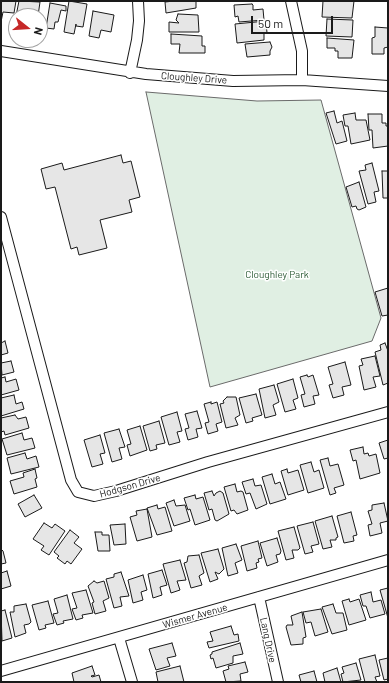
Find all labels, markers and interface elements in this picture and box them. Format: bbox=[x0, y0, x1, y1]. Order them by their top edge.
north arrow bbox=[8, 8, 48, 48]
scale bar bbox=[253, 8, 335, 34]
text: 50 m bbox=[258, 16, 283, 30]
text: N bbox=[32, 26, 46, 37]
street label: Cloughley Drive bbox=[161, 70, 227, 86]
park label: Cloughley Park bbox=[245, 269, 309, 281]
street label: Hodgson Drive bbox=[98, 472, 162, 500]
street label: Wismer Avenue bbox=[161, 601, 229, 631]
street label: Lang Drive bbox=[257, 616, 279, 664]

